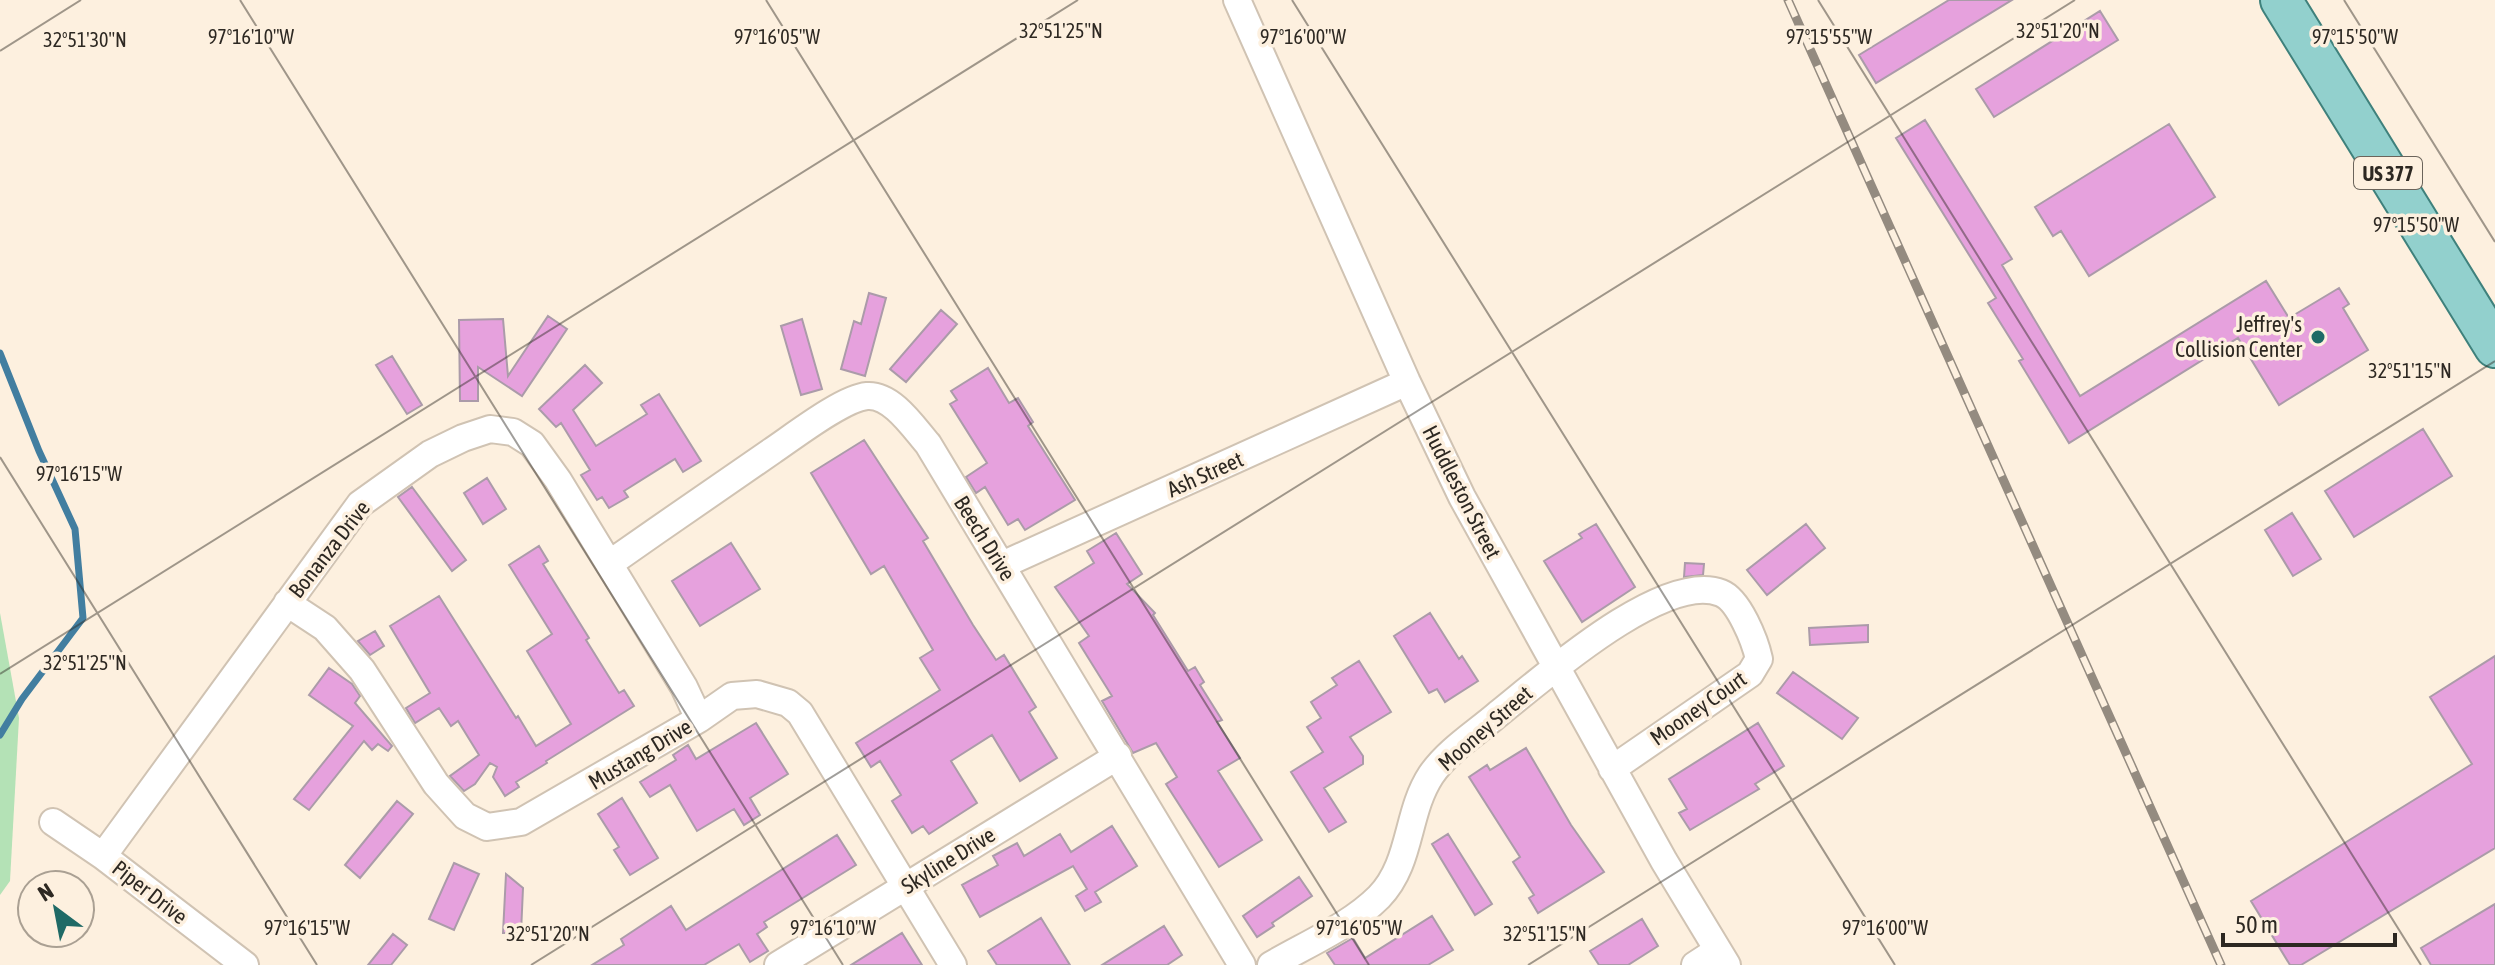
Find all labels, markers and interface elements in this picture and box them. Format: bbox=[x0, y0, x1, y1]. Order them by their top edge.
text: 32°51'25"N bbox=[1019, 19, 1103, 42]
text: 32°51'20"N bbox=[2016, 19, 2100, 42]
text: 97°16'10"W bbox=[208, 25, 295, 48]
text: 97°16'05"W bbox=[734, 25, 821, 48]
text: 97°16'00"W bbox=[1260, 25, 1347, 48]
text: 97°15'55"W bbox=[1786, 25, 1873, 48]
text: 97°15'50"W bbox=[2312, 25, 2399, 48]
text: 32°51'30"N bbox=[43, 28, 127, 51]
road number: US 377 bbox=[2354, 157, 2422, 189]
text: 97°15'50"W bbox=[2373, 213, 2460, 236]
place label: Jeffrey's Collision Center bbox=[2175, 311, 2303, 362]
marker: Jeffrey's Collision Center bbox=[2309, 328, 2327, 346]
text: 32°51'15"N bbox=[2368, 359, 2452, 382]
street label: Huddleston Street bbox=[1417, 421, 1507, 563]
street label: Ash Street bbox=[1163, 446, 1247, 502]
text: 97°16'15"W bbox=[36, 462, 123, 485]
street label: Beech Drive bbox=[949, 491, 1021, 585]
street label: Bonanza Drive bbox=[283, 495, 375, 603]
text: 32°51'25"N bbox=[43, 651, 127, 674]
street label: Mooney Court bbox=[1645, 665, 1751, 751]
street label: Mooney Street bbox=[1433, 680, 1537, 776]
street label: Mustang Drive bbox=[584, 713, 696, 795]
street label: Skyline Drive bbox=[896, 821, 1000, 899]
street label: Piper Drive bbox=[107, 855, 193, 929]
north arrow bbox=[16, 869, 96, 949]
text: N bbox=[33, 878, 58, 907]
scale bar bbox=[2223, 897, 2395, 947]
text: 50 m bbox=[2235, 911, 2278, 938]
text: 97°16'15"W bbox=[264, 916, 351, 939]
text: 97°16'10"W bbox=[790, 916, 877, 939]
text: 97°16'05"W bbox=[1316, 916, 1403, 939]
text: 97°16'00"W bbox=[1842, 916, 1929, 939]
text: 32°51'20"N bbox=[506, 922, 590, 945]
text: 32°51'15"N bbox=[1503, 922, 1587, 945]

